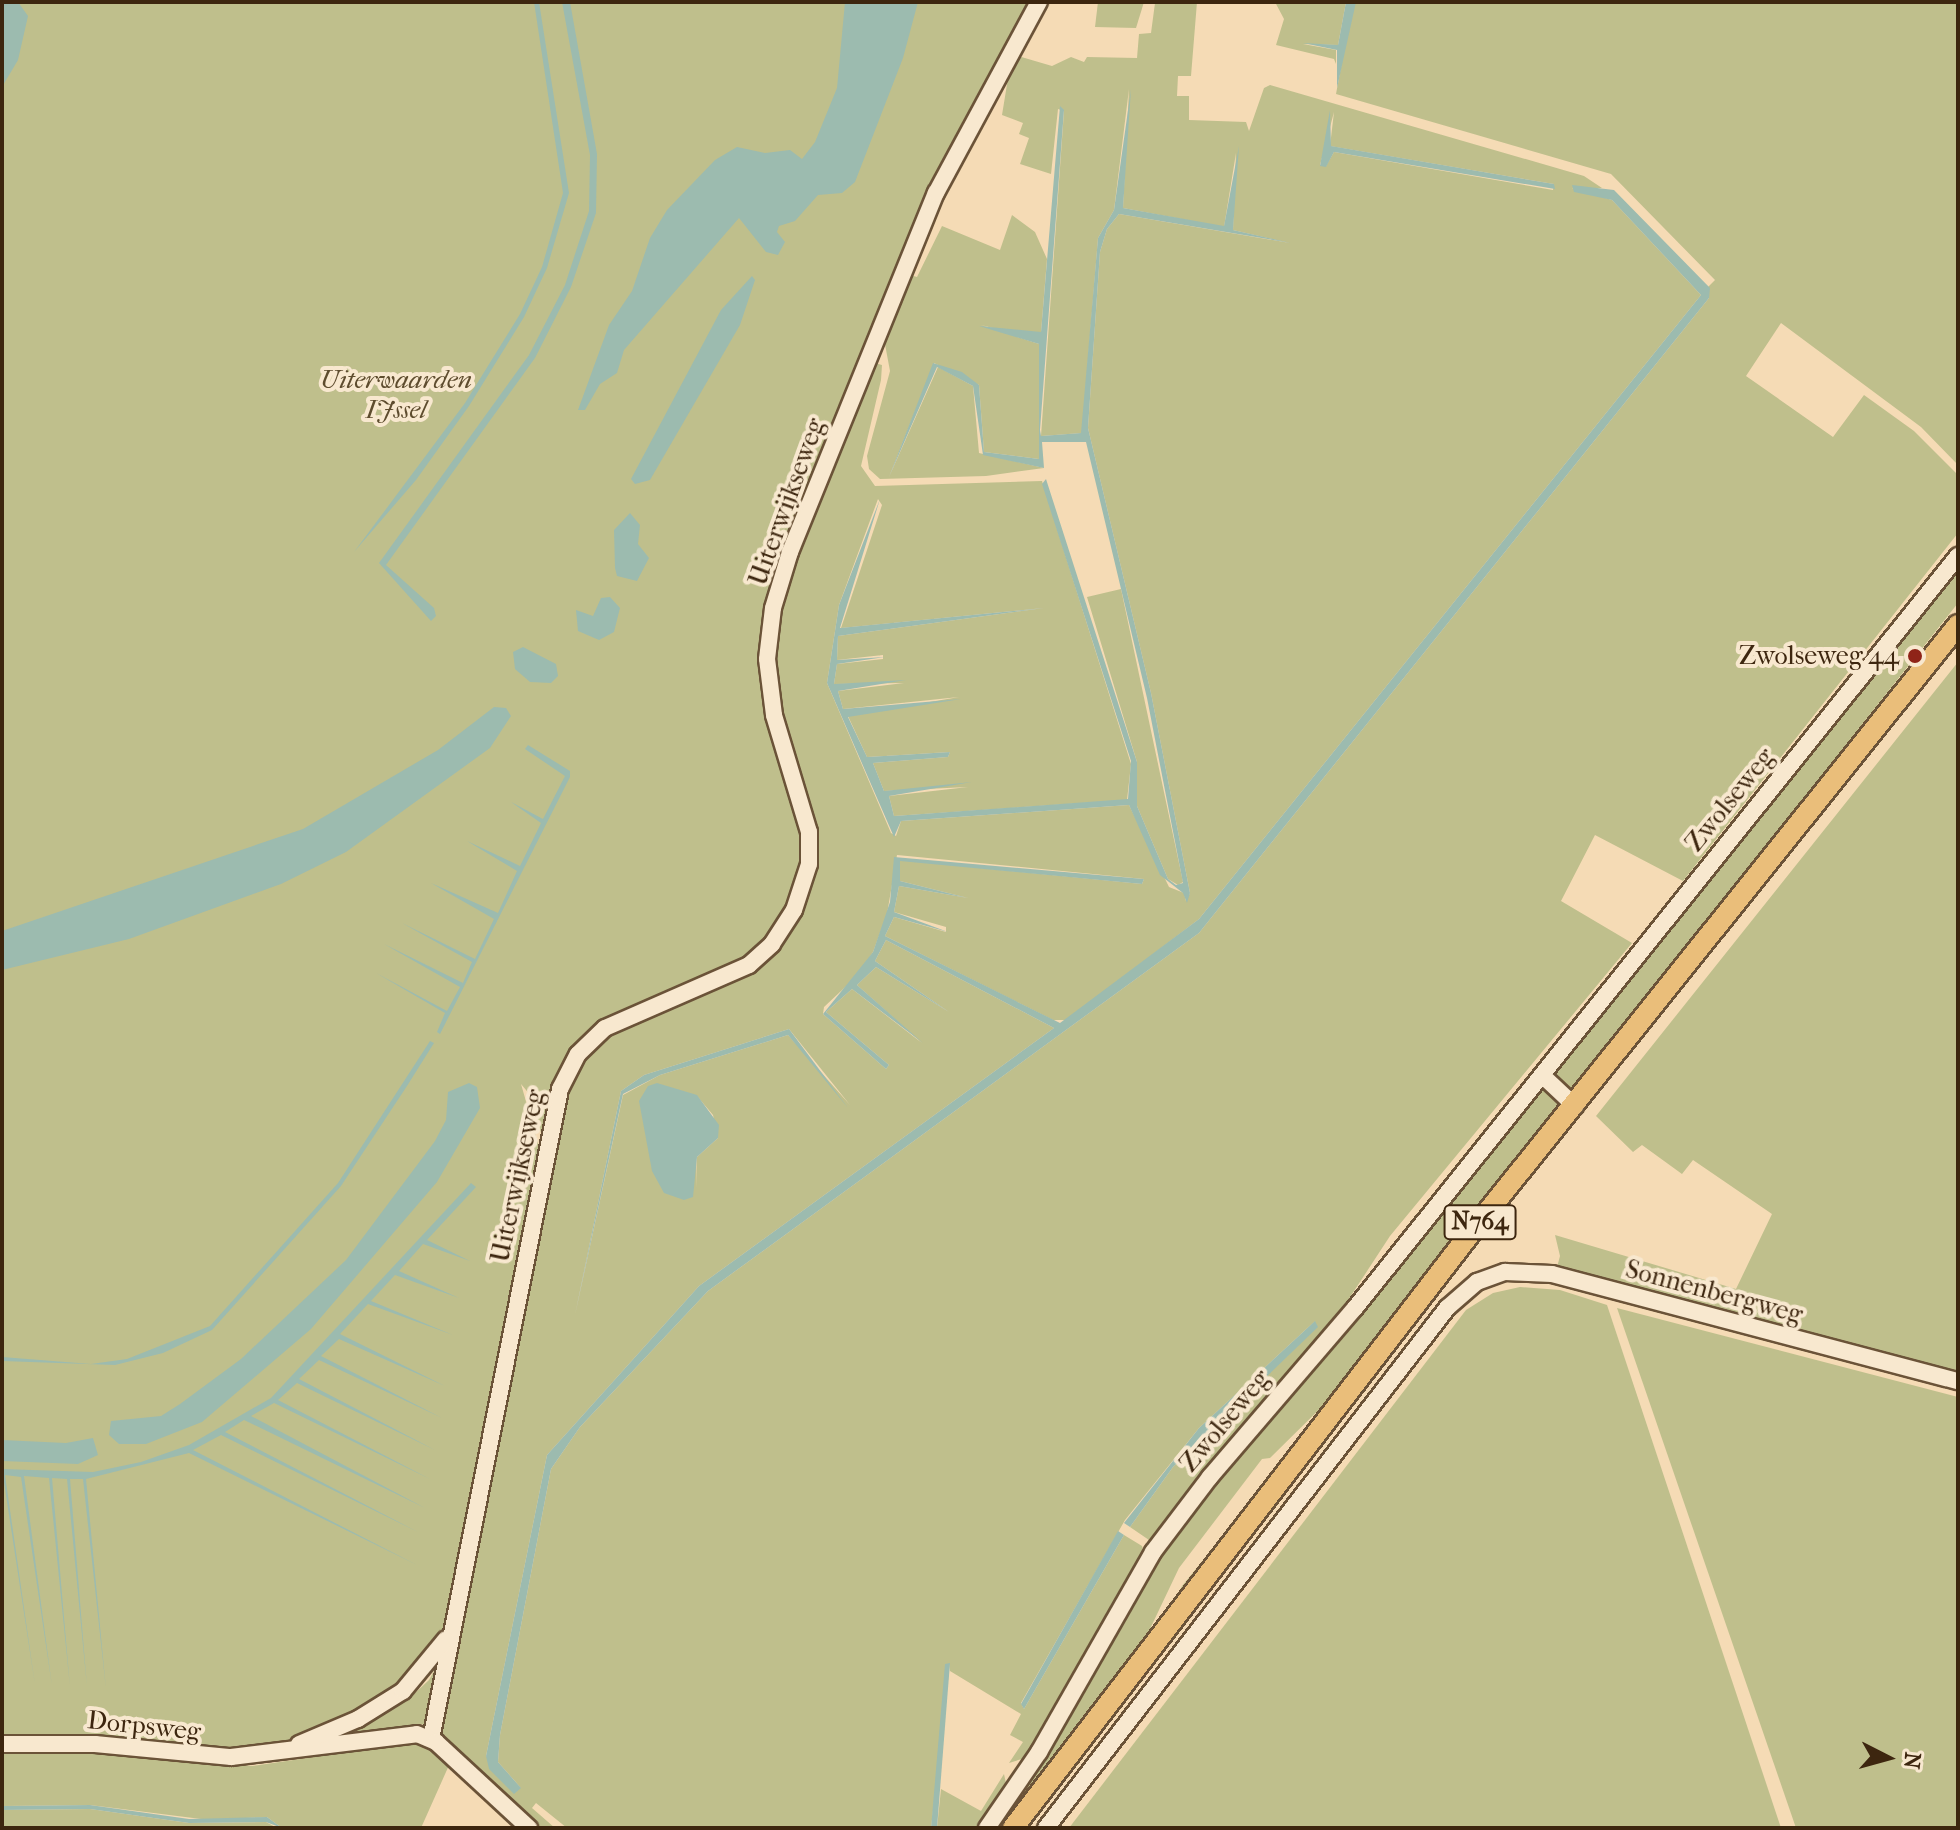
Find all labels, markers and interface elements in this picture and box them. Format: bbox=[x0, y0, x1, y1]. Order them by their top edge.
park label: Uiterwaarden IJssel bbox=[320, 364, 472, 426]
street label: Uiterwijkseweg bbox=[742, 414, 832, 590]
place label: Zwolseweg 44 bbox=[1739, 640, 1899, 672]
marker: Zwolseweg 44 bbox=[1906, 647, 1924, 665]
street label: Zwolseweg bbox=[1679, 742, 1781, 858]
street label: Uiterwijkseweg bbox=[484, 1087, 552, 1265]
road number: N764 bbox=[1442, 1202, 1518, 1242]
street label: Sonnenbergweg bbox=[1622, 1253, 1806, 1331]
street label: Zwolseweg bbox=[1173, 1364, 1277, 1478]
street label: Dorpsweg bbox=[86, 1705, 202, 1747]
north arrow bbox=[1848, 1718, 1928, 1798]
text: N bbox=[1898, 1751, 1926, 1770]

